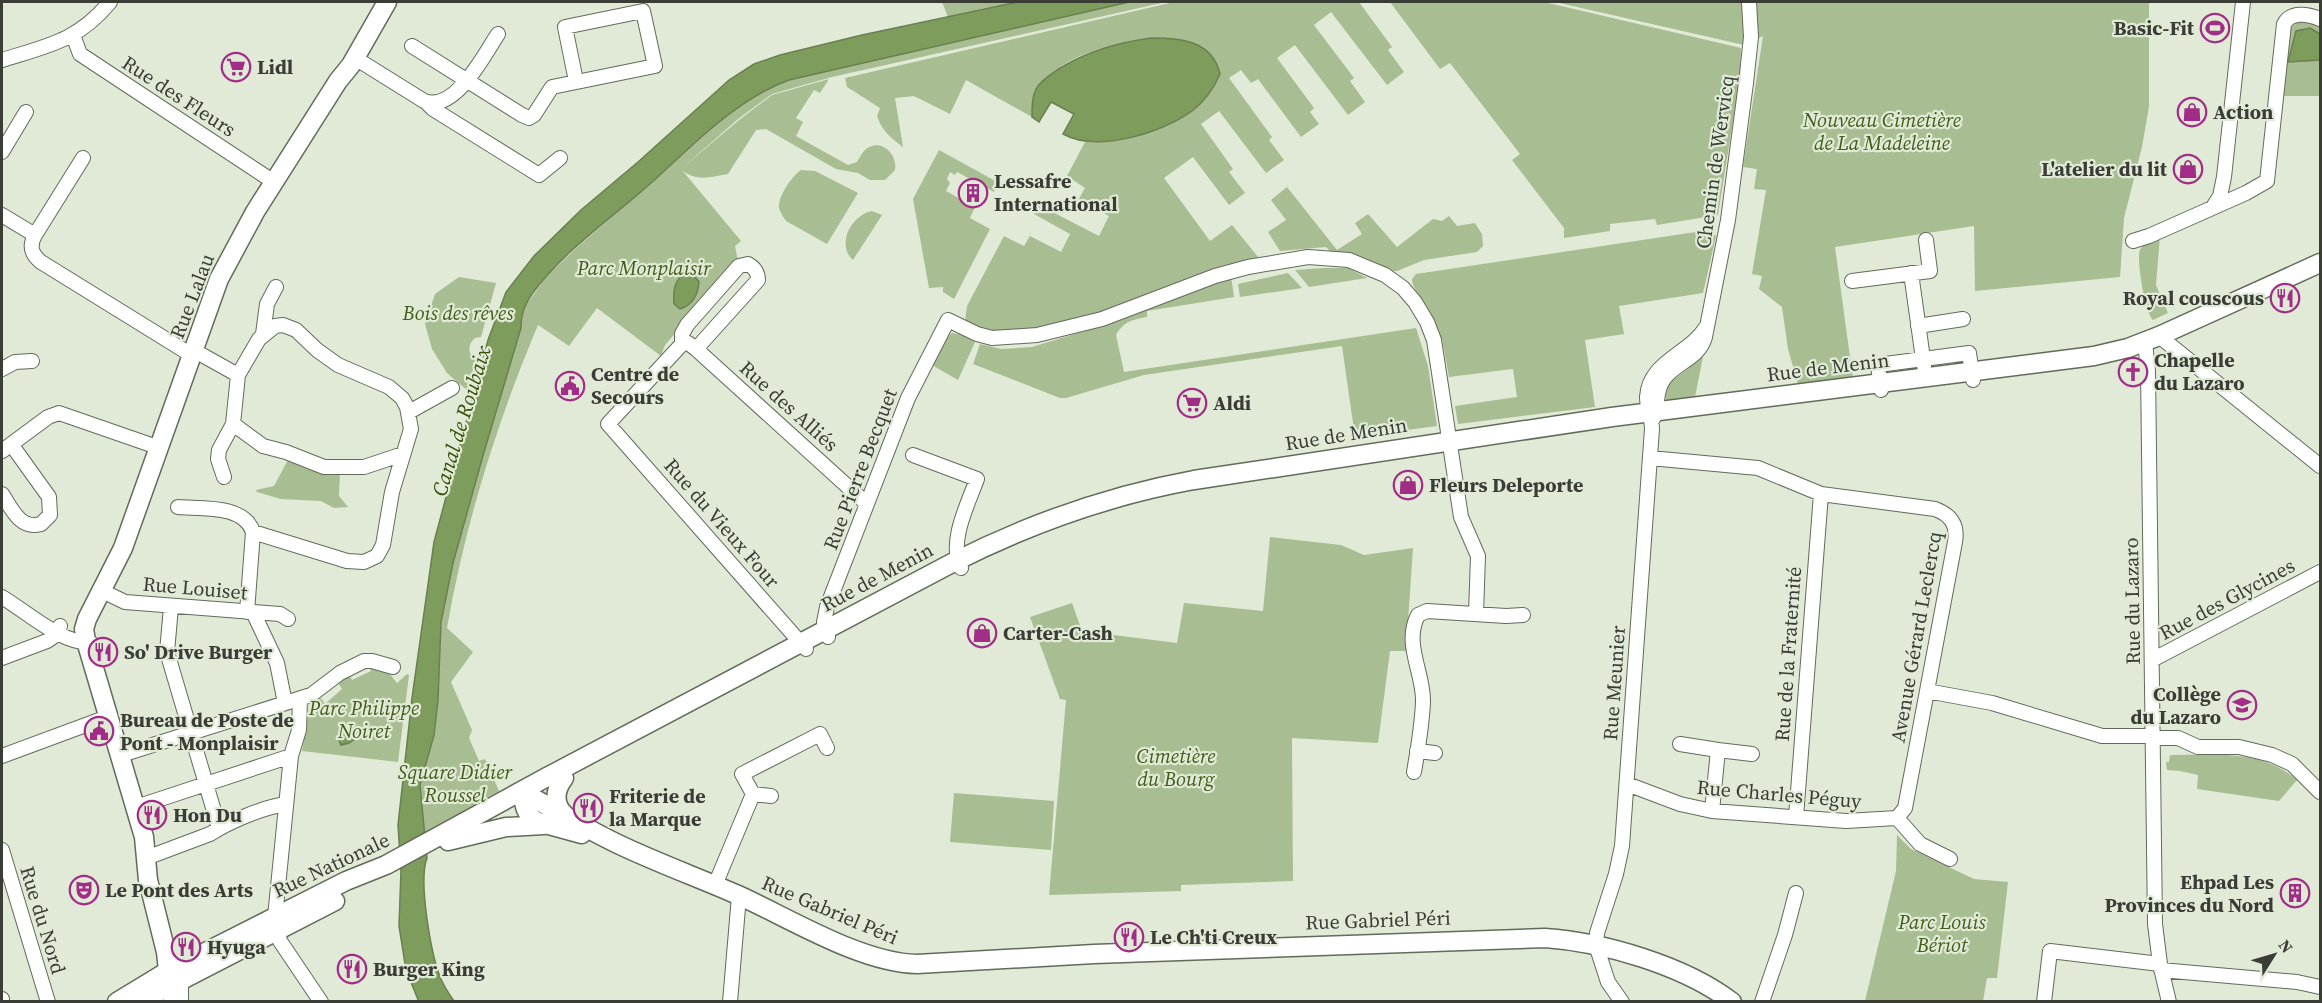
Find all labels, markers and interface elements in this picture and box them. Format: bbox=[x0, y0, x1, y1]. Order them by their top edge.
sports icon: Basic-Fit bbox=[2199, 12, 2231, 44]
place label: Basic-Fit bbox=[2113, 14, 2195, 42]
street label: Rue des Fleurs bbox=[117, 49, 241, 143]
supermarket icon: Lidl bbox=[220, 51, 252, 83]
place label: Lidl bbox=[257, 53, 293, 81]
street label: Chemin de Wervicq bbox=[1689, 73, 1741, 251]
shop icon: Action bbox=[2176, 96, 2208, 128]
place label: Action bbox=[2213, 98, 2273, 126]
park label: Nouveau Cimetière de La Madeleine bbox=[1802, 106, 1961, 157]
shop icon: L'atelier du lit bbox=[2172, 153, 2204, 185]
place label: L'atelier du lit bbox=[2041, 155, 2168, 183]
place label: Lessafre International bbox=[994, 167, 1118, 218]
building icon: Lessafre International bbox=[957, 177, 989, 209]
street label: Rue Lalau bbox=[163, 250, 221, 342]
park label: Parc Monplaisir bbox=[576, 254, 712, 282]
restaurant icon: Royal couscous bbox=[2269, 282, 2301, 314]
place label: Royal couscous bbox=[2123, 284, 2264, 312]
park label: Bois des rêves bbox=[402, 299, 514, 327]
water label: Canal de Roubaix bbox=[424, 341, 498, 500]
street label: Rue de Menin bbox=[1765, 346, 1891, 388]
place label: Chapelle du Lazaro bbox=[2154, 346, 2245, 397]
street label: Rue des Alliés bbox=[734, 354, 844, 458]
church icon: Chapelle du Lazaro bbox=[2117, 356, 2149, 388]
place label: Centre de Secours bbox=[591, 360, 679, 411]
public building icon: Centre de Secours bbox=[554, 370, 586, 402]
street label: Rue Pierre Becquet bbox=[816, 384, 904, 554]
supermarket icon: Aldi bbox=[1176, 387, 1208, 419]
place label: Aldi bbox=[1213, 389, 1251, 417]
street label: Rue de Menin bbox=[1283, 411, 1409, 457]
street label: Rue du Vieux Four bbox=[658, 452, 787, 594]
shop icon: Fleurs Deleporte bbox=[1392, 469, 1424, 501]
place label: Fleurs Deleporte bbox=[1429, 471, 1583, 499]
street label: Avenue Gérard Leclercq bbox=[1884, 528, 1948, 745]
street label: Rue de Menin bbox=[816, 536, 938, 618]
street label: Rue du Lazaro bbox=[2117, 537, 2147, 665]
street label: Rue des Glycines bbox=[2154, 551, 2300, 647]
street label: Rue de la Fraternité bbox=[1768, 566, 1808, 742]
street label: Rue Louiset bbox=[142, 569, 249, 607]
shop icon: Carter-Cash bbox=[966, 617, 998, 649]
place label: Carter-Cash bbox=[1003, 619, 1113, 647]
street label: Rue Meunier bbox=[1596, 624, 1632, 742]
restaurant icon: So' Drive Burger bbox=[87, 636, 119, 668]
place label: So' Drive Burger bbox=[124, 638, 273, 666]
place label: Collège du Lazaro bbox=[2130, 680, 2221, 731]
school or university icon: Collège du Lazaro bbox=[2226, 689, 2258, 721]
park label: Parc Philippe Noiret bbox=[308, 694, 419, 745]
place label: Bureau de Poste de Pont - Monplaisir bbox=[120, 706, 294, 757]
public building icon: Bureau de Poste de Pont - Monplaisir bbox=[83, 715, 115, 747]
park label: Cimetière du Bourg bbox=[1137, 742, 1216, 793]
park label: Square Didier Roussel bbox=[398, 758, 513, 809]
street label: Rue Charles Péguy bbox=[1696, 773, 1863, 815]
place label: Friterie de la Marque bbox=[609, 782, 706, 833]
restaurant icon: Friterie de la Marque bbox=[572, 792, 604, 824]
restaurant icon: Hon Du bbox=[136, 799, 168, 831]
place label: Hon Du bbox=[173, 801, 242, 829]
street label: Rue Nationale bbox=[268, 826, 394, 904]
street label: Rue du Nord bbox=[13, 863, 73, 978]
place label: Ehpad Les Provinces du Nord bbox=[2104, 868, 2274, 919]
street label: Rue Gabriel Péri bbox=[758, 869, 902, 951]
theatre icon: Le Pont des Arts bbox=[68, 874, 100, 906]
place label: Le Pont des Arts bbox=[105, 876, 253, 904]
building icon: Ehpad Les Provinces du Nord bbox=[2279, 877, 2311, 909]
street label: Rue Gabriel Péri bbox=[1305, 903, 1451, 937]
park label: Parc Louis Bériot bbox=[1897, 908, 1987, 959]
restaurant icon: Le Ch'ti Creux bbox=[1113, 921, 1145, 953]
place label: Le Ch'ti Creux bbox=[1150, 923, 1277, 951]
north arrow bbox=[2244, 925, 2304, 985]
restaurant icon: Hyuga bbox=[170, 931, 202, 963]
place label: Hyuga bbox=[207, 933, 266, 961]
text: N bbox=[2274, 935, 2298, 958]
restaurant icon: Burger King bbox=[336, 953, 368, 985]
place label: Burger King bbox=[373, 955, 485, 983]

